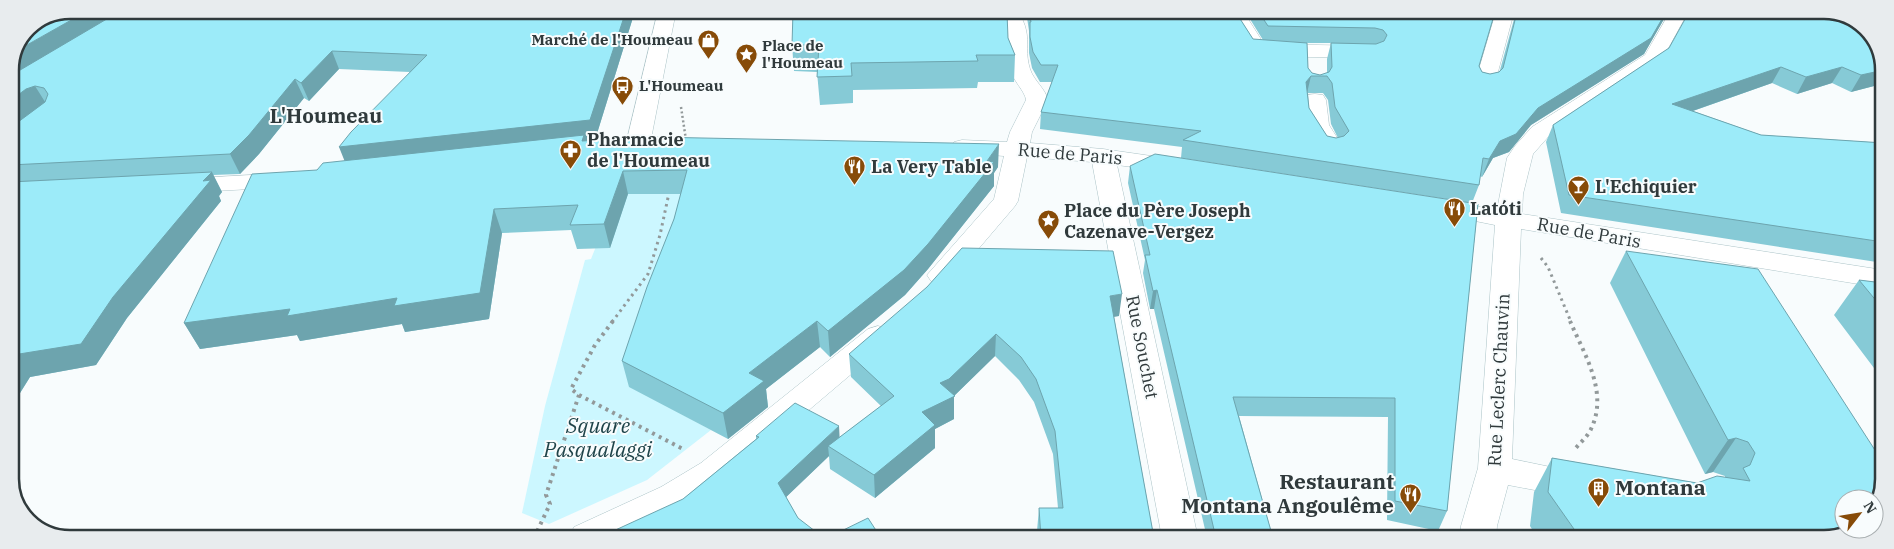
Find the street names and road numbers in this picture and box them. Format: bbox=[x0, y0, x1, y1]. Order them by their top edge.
street label: Rue de Paris bbox=[1017, 137, 1123, 170]
street label: Rue de Paris bbox=[1535, 212, 1643, 253]
street label: Rue Souchet bbox=[1121, 293, 1164, 401]
street label: Rue Leclerc Chauvin bbox=[1482, 293, 1515, 467]

